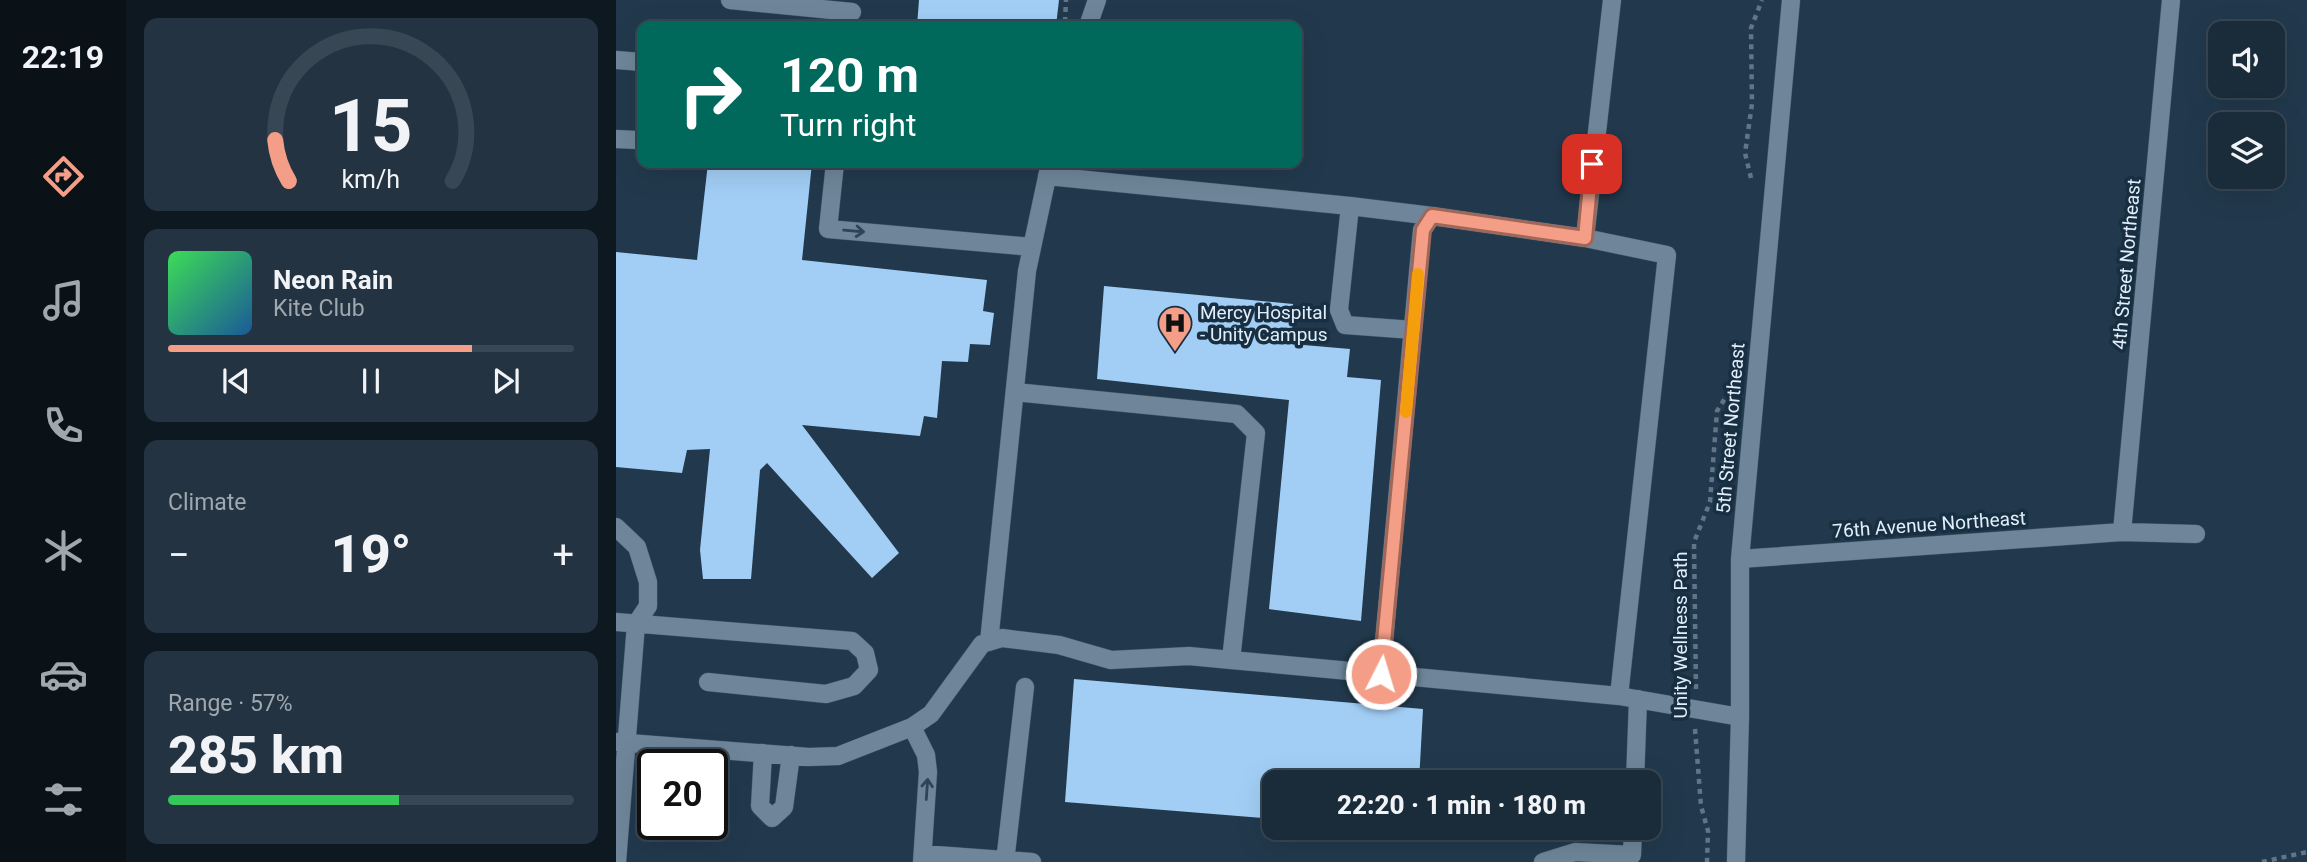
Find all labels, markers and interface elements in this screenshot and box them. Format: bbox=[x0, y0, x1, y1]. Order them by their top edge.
map controls bbox=[2208, 21, 2285, 189]
button: sound bbox=[2208, 21, 2285, 98]
text: 22:19 bbox=[22, 38, 104, 76]
text: 120 m bbox=[780, 47, 919, 104]
icon: right bbox=[665, 49, 756, 140]
text: 15 bbox=[329, 83, 413, 169]
text: Turn right bbox=[780, 106, 916, 144]
button: layers bbox=[2208, 112, 2285, 189]
pin bbox=[1562, 134, 1622, 194]
icon: arrive bbox=[1573, 145, 1611, 183]
icon: directions bbox=[39, 152, 88, 201]
text: km/h bbox=[342, 164, 400, 193]
street label: 4th Street Northeast bbox=[2108, 178, 2145, 350]
one-way arrow bbox=[842, 225, 865, 238]
text: Neon Rain bbox=[273, 265, 393, 295]
icon: music bbox=[39, 276, 88, 325]
text: Kite Club bbox=[273, 295, 365, 322]
place label: Mercy Hospital - Unity Campus bbox=[1200, 301, 1328, 346]
hospital icon: Mercy Hospital - Unity Campus bbox=[1156, 304, 1194, 353]
street label: 5th Street Northeast bbox=[1712, 342, 1749, 514]
icon: previous bbox=[217, 362, 255, 400]
icon: pause bbox=[352, 362, 390, 400]
icon: next bbox=[487, 362, 525, 400]
icon: phone bbox=[39, 401, 88, 450]
text: Climate bbox=[168, 489, 247, 516]
street label: 76th Avenue Northeast bbox=[1831, 506, 2027, 543]
text: 19° bbox=[331, 524, 411, 585]
icon: climate bbox=[39, 526, 88, 575]
text: − bbox=[168, 533, 190, 577]
text: + bbox=[552, 533, 574, 577]
street label: Unity Wellness Path bbox=[1669, 551, 1692, 719]
position arrow bbox=[1344, 637, 1418, 711]
icon: car bbox=[39, 650, 88, 699]
text: Range · 57% bbox=[168, 690, 293, 717]
text: 285 km bbox=[168, 725, 344, 786]
speed limit sign: 20 bbox=[637, 749, 728, 840]
icon: filters bbox=[39, 775, 88, 824]
one-way arrow bbox=[921, 778, 934, 800]
text: 22:20 · 1 min · 180 m bbox=[1337, 790, 1586, 820]

